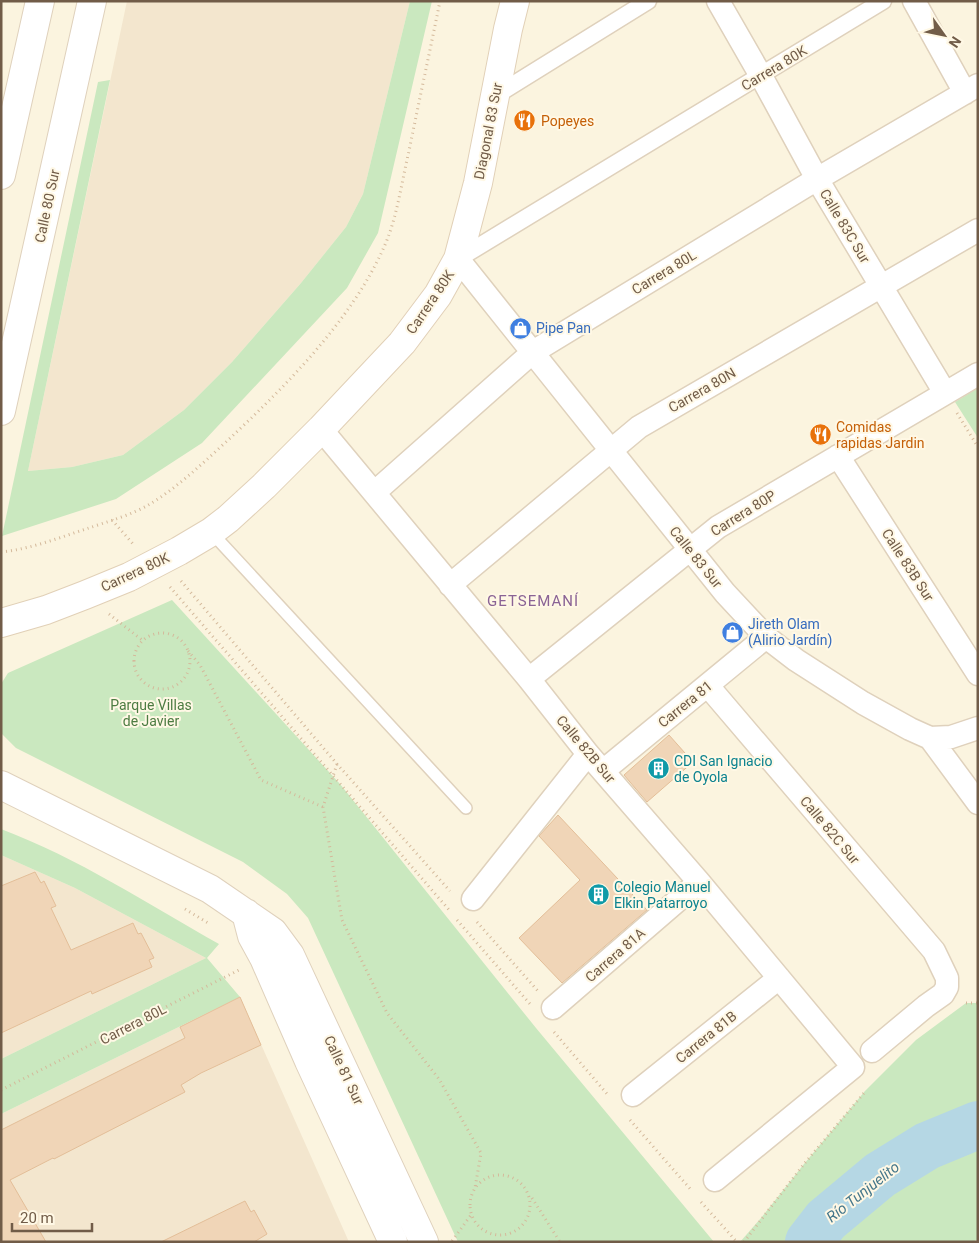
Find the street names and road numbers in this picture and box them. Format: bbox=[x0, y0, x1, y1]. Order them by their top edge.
street label: Carrera 80K bbox=[738, 42, 810, 94]
street label: Diagonal 83 Sur bbox=[471, 81, 505, 181]
street label: Calle 80 Sur bbox=[31, 168, 63, 244]
street label: Calle 83C Sur bbox=[817, 186, 873, 266]
street label: Carrera 80L bbox=[629, 246, 700, 297]
street label: Carrera 80K bbox=[403, 267, 457, 337]
street label: Carrera 80N bbox=[666, 364, 738, 416]
street label: Carrera 80P bbox=[708, 487, 779, 539]
street label: Calle 83 Sur bbox=[666, 523, 726, 591]
street label: Calle 83B Sur bbox=[879, 526, 937, 604]
street label: Carrera 80K bbox=[98, 549, 172, 595]
street label: Carrera 81 bbox=[655, 677, 715, 731]
street label: Calle 82B Sur bbox=[553, 712, 619, 786]
street label: Calle 82C Sur bbox=[797, 793, 863, 867]
street label: Carrera 81A bbox=[582, 925, 648, 985]
street label: Carrera 80L bbox=[97, 1000, 169, 1048]
street label: Carrera 81B bbox=[672, 1008, 740, 1066]
street label: Calle 81 Sur bbox=[321, 1033, 367, 1107]

